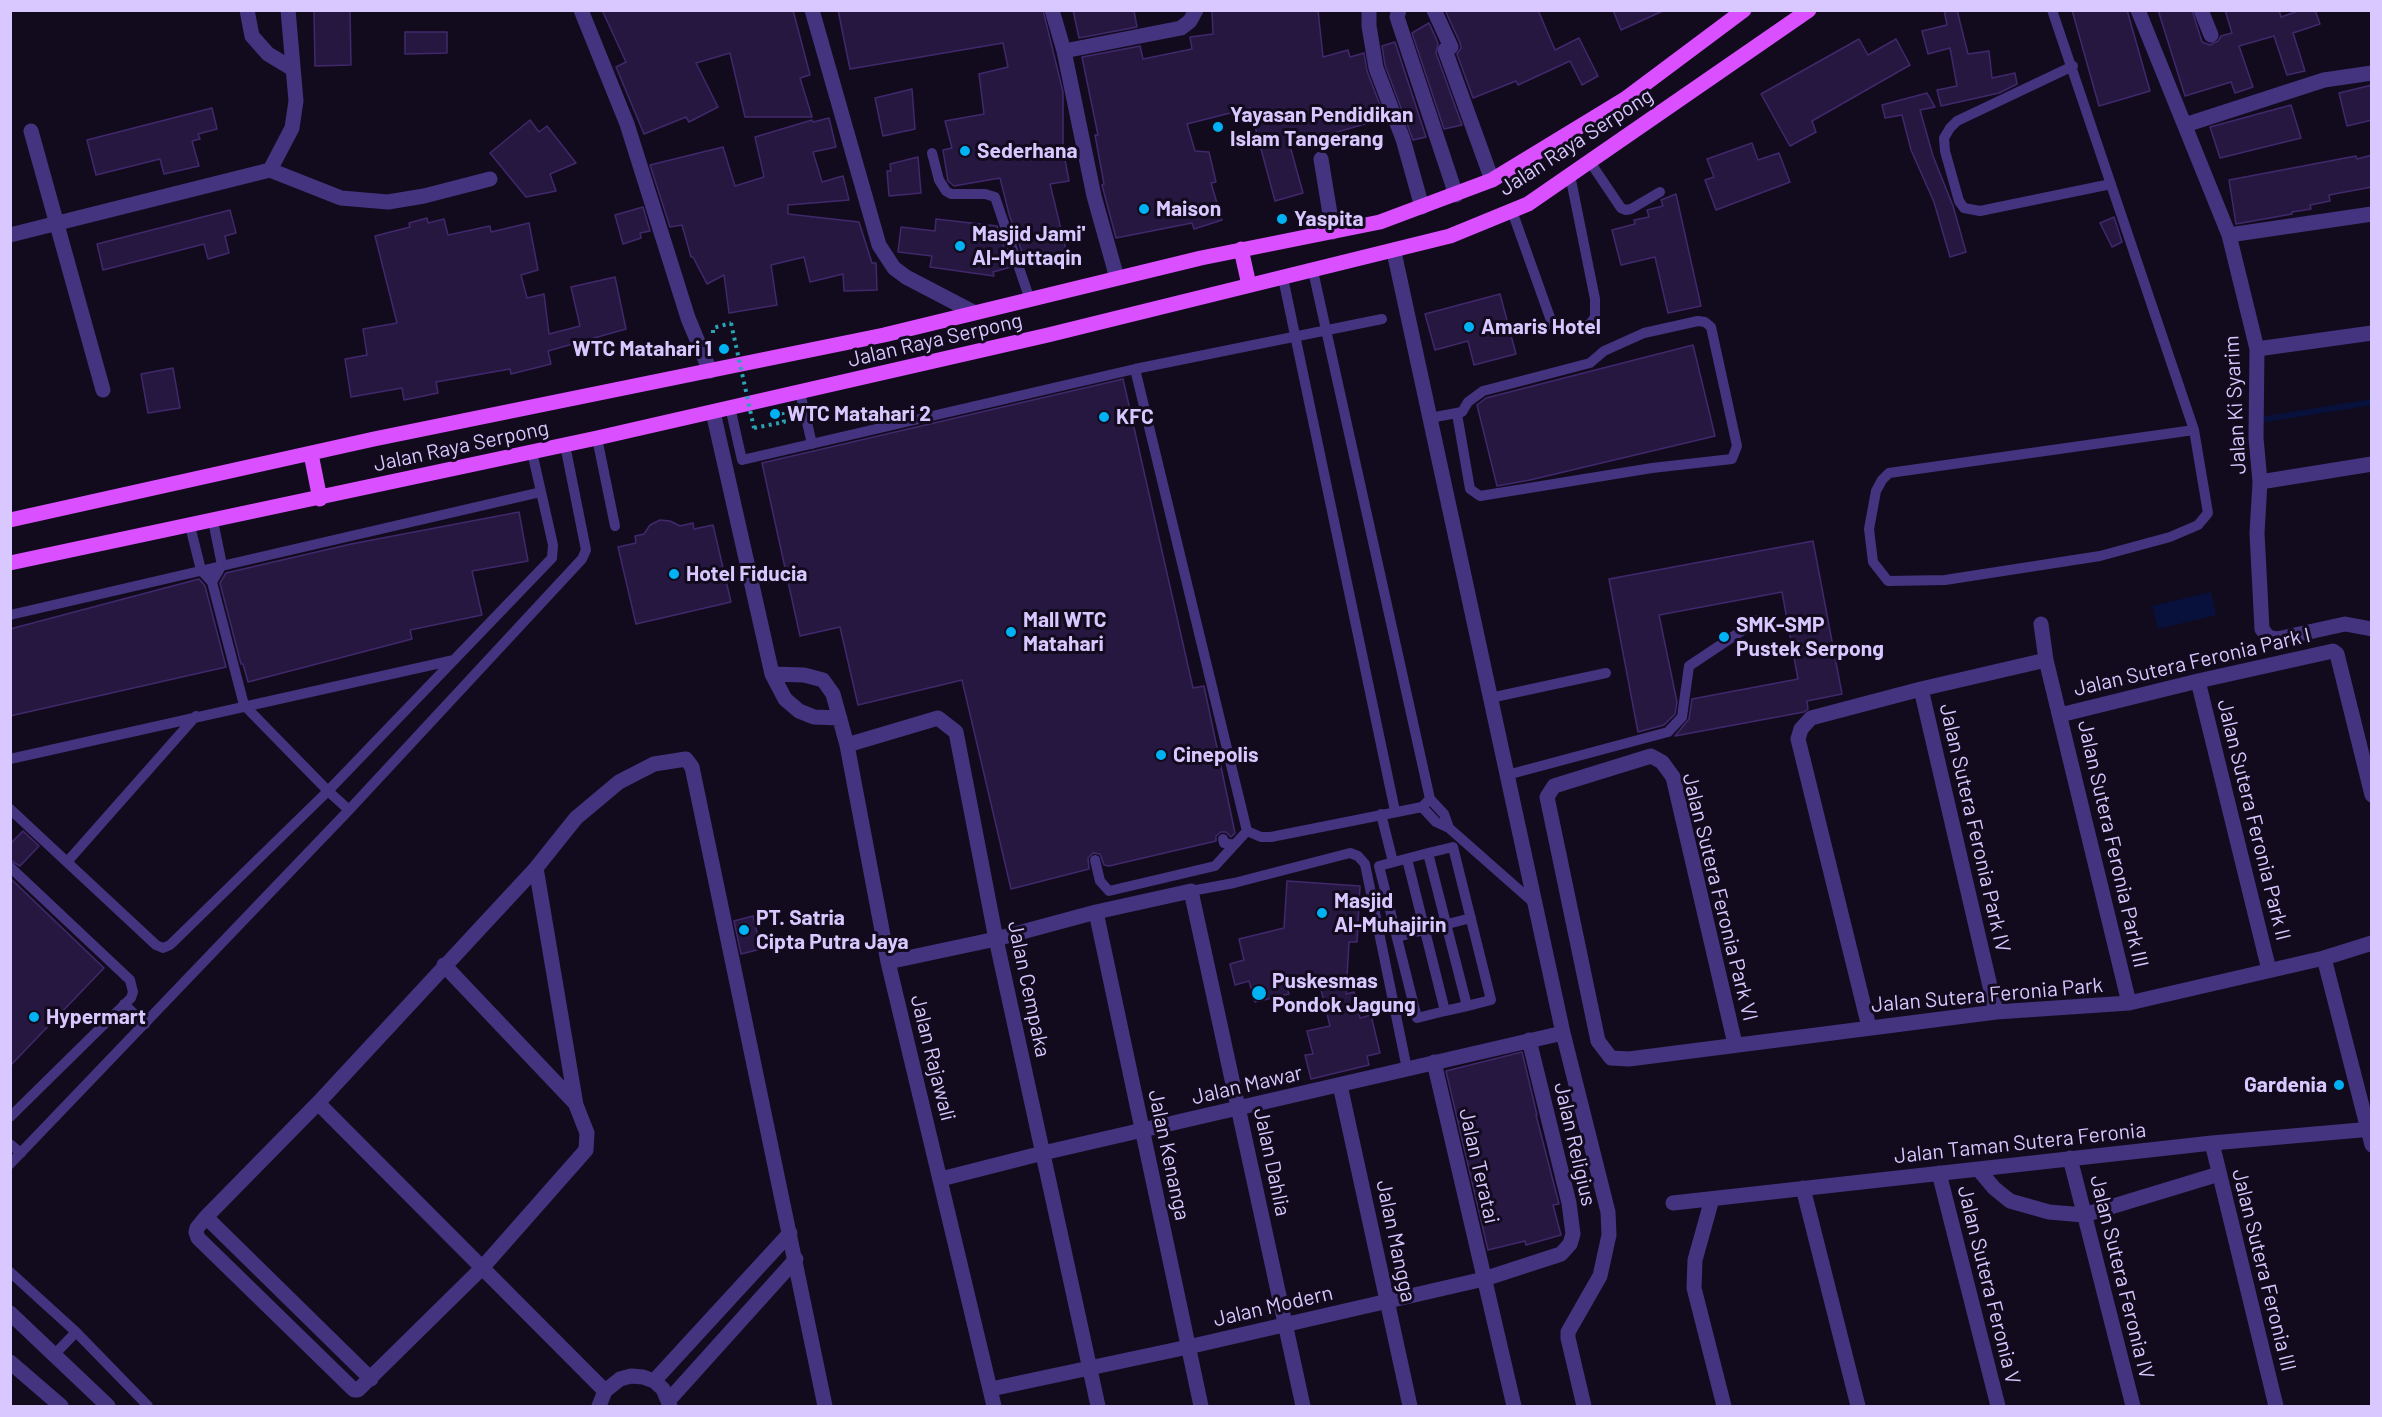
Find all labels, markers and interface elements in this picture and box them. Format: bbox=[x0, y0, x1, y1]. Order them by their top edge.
street label: Jalan Raya Serpong bbox=[1494, 83, 1658, 201]
place label: Yayasan Pendidikan Islam Tangerang bbox=[1230, 102, 1413, 152]
marker: Yayasan Pendidikan Islam Tangerang bbox=[1211, 120, 1225, 134]
place label: Sederhana bbox=[977, 138, 1078, 164]
marker: Sederhana bbox=[958, 144, 972, 158]
place label: Maison bbox=[1156, 196, 1221, 222]
marker: Maison bbox=[1137, 202, 1151, 216]
place label: Yaspita bbox=[1294, 206, 1364, 232]
marker: Yaspita bbox=[1275, 212, 1289, 226]
place label: Masjid Jami' Al-Muttaqin bbox=[972, 221, 1085, 271]
marker: Masjid Jami' Al-Muttaqin bbox=[953, 239, 967, 253]
street label: Jalan Raya Serpong bbox=[845, 308, 1025, 372]
place label: Amaris Hotel bbox=[1481, 314, 1601, 340]
marker: Amaris Hotel bbox=[1462, 320, 1476, 334]
street label: Jalan Ki Syarim bbox=[2219, 335, 2251, 475]
place label: WTC Matahari 1 bbox=[572, 336, 712, 362]
marker: WTC Matahari 1 bbox=[717, 342, 731, 356]
place label: WTC Matahari 2 bbox=[787, 401, 931, 427]
place label: KFC bbox=[1116, 404, 1154, 430]
marker: WTC Matahari 2 bbox=[768, 407, 782, 421]
marker: KFC bbox=[1097, 410, 1111, 424]
street label: Jalan Raya Serpong bbox=[371, 415, 551, 477]
place label: Hotel Fiducia bbox=[686, 561, 807, 587]
marker: Hotel Fiducia bbox=[667, 567, 681, 581]
place label: Mall WTC Matahari bbox=[1023, 607, 1106, 657]
place label: SMK-SMP Pustek Serpong bbox=[1736, 612, 1884, 662]
street label: Jalan Sutera Feronia Park I bbox=[2071, 622, 2313, 702]
marker: Mall WTC Matahari bbox=[1004, 625, 1018, 639]
marker: SMK-SMP Pustek Serpong bbox=[1717, 630, 1731, 644]
street label: Jalan Sutera Feronia Park II bbox=[2212, 697, 2296, 943]
street label: Jalan Sutera Feronia Park IV bbox=[1934, 701, 2016, 955]
street label: Jalan Sutera Feronia Park III bbox=[2072, 718, 2154, 970]
place label: Cinepolis bbox=[1173, 742, 1259, 768]
marker: Cinepolis bbox=[1154, 748, 1168, 762]
street label: Jalan Sutera Feronia Park VI bbox=[1677, 770, 1763, 1024]
place label: Masjid Al-Muhajirin bbox=[1334, 888, 1446, 938]
place label: PT. Satria Cipta Putra Jaya bbox=[756, 905, 909, 955]
marker: Masjid Al-Muhajirin bbox=[1315, 906, 1329, 920]
street label: Jalan Cempaka bbox=[1002, 919, 1056, 1059]
marker: PT. Satria Cipta Putra Jaya bbox=[737, 923, 751, 937]
place label: Puskesmas Pondok Jagung bbox=[1272, 968, 1416, 1018]
street label: Jalan Sutera Feronia Park bbox=[1870, 972, 2104, 1018]
marker: Puskesmas Pondok Jagung bbox=[1250, 984, 1268, 1002]
street label: Jalan Rajawali bbox=[905, 992, 961, 1124]
place label: Hypermart bbox=[46, 1004, 146, 1030]
marker: Hypermart bbox=[27, 1010, 41, 1024]
street label: Jalan Mawar bbox=[1189, 1060, 1305, 1110]
place label: Gardenia bbox=[2244, 1072, 2327, 1098]
marker: Gardenia bbox=[2332, 1078, 2346, 1092]
street label: Jalan Religius bbox=[1549, 1080, 1601, 1208]
street label: Jalan Kenanga bbox=[1143, 1087, 1195, 1223]
street label: Jalan Dahlia bbox=[1248, 1106, 1296, 1218]
street label: Jalan Teratai bbox=[1453, 1106, 1505, 1226]
street label: Jalan Taman Sutera Feronia bbox=[1893, 1117, 2147, 1169]
street label: Jalan Sutera Feronia III bbox=[2227, 1166, 2301, 1374]
street label: Jalan Sutera Feronia IV bbox=[2084, 1172, 2160, 1382]
street label: Jalan Mangga bbox=[1371, 1178, 1421, 1304]
street label: Jalan Sutera Feronia V bbox=[1952, 1183, 2026, 1387]
street label: Jalan Modern bbox=[1211, 1280, 1335, 1332]

